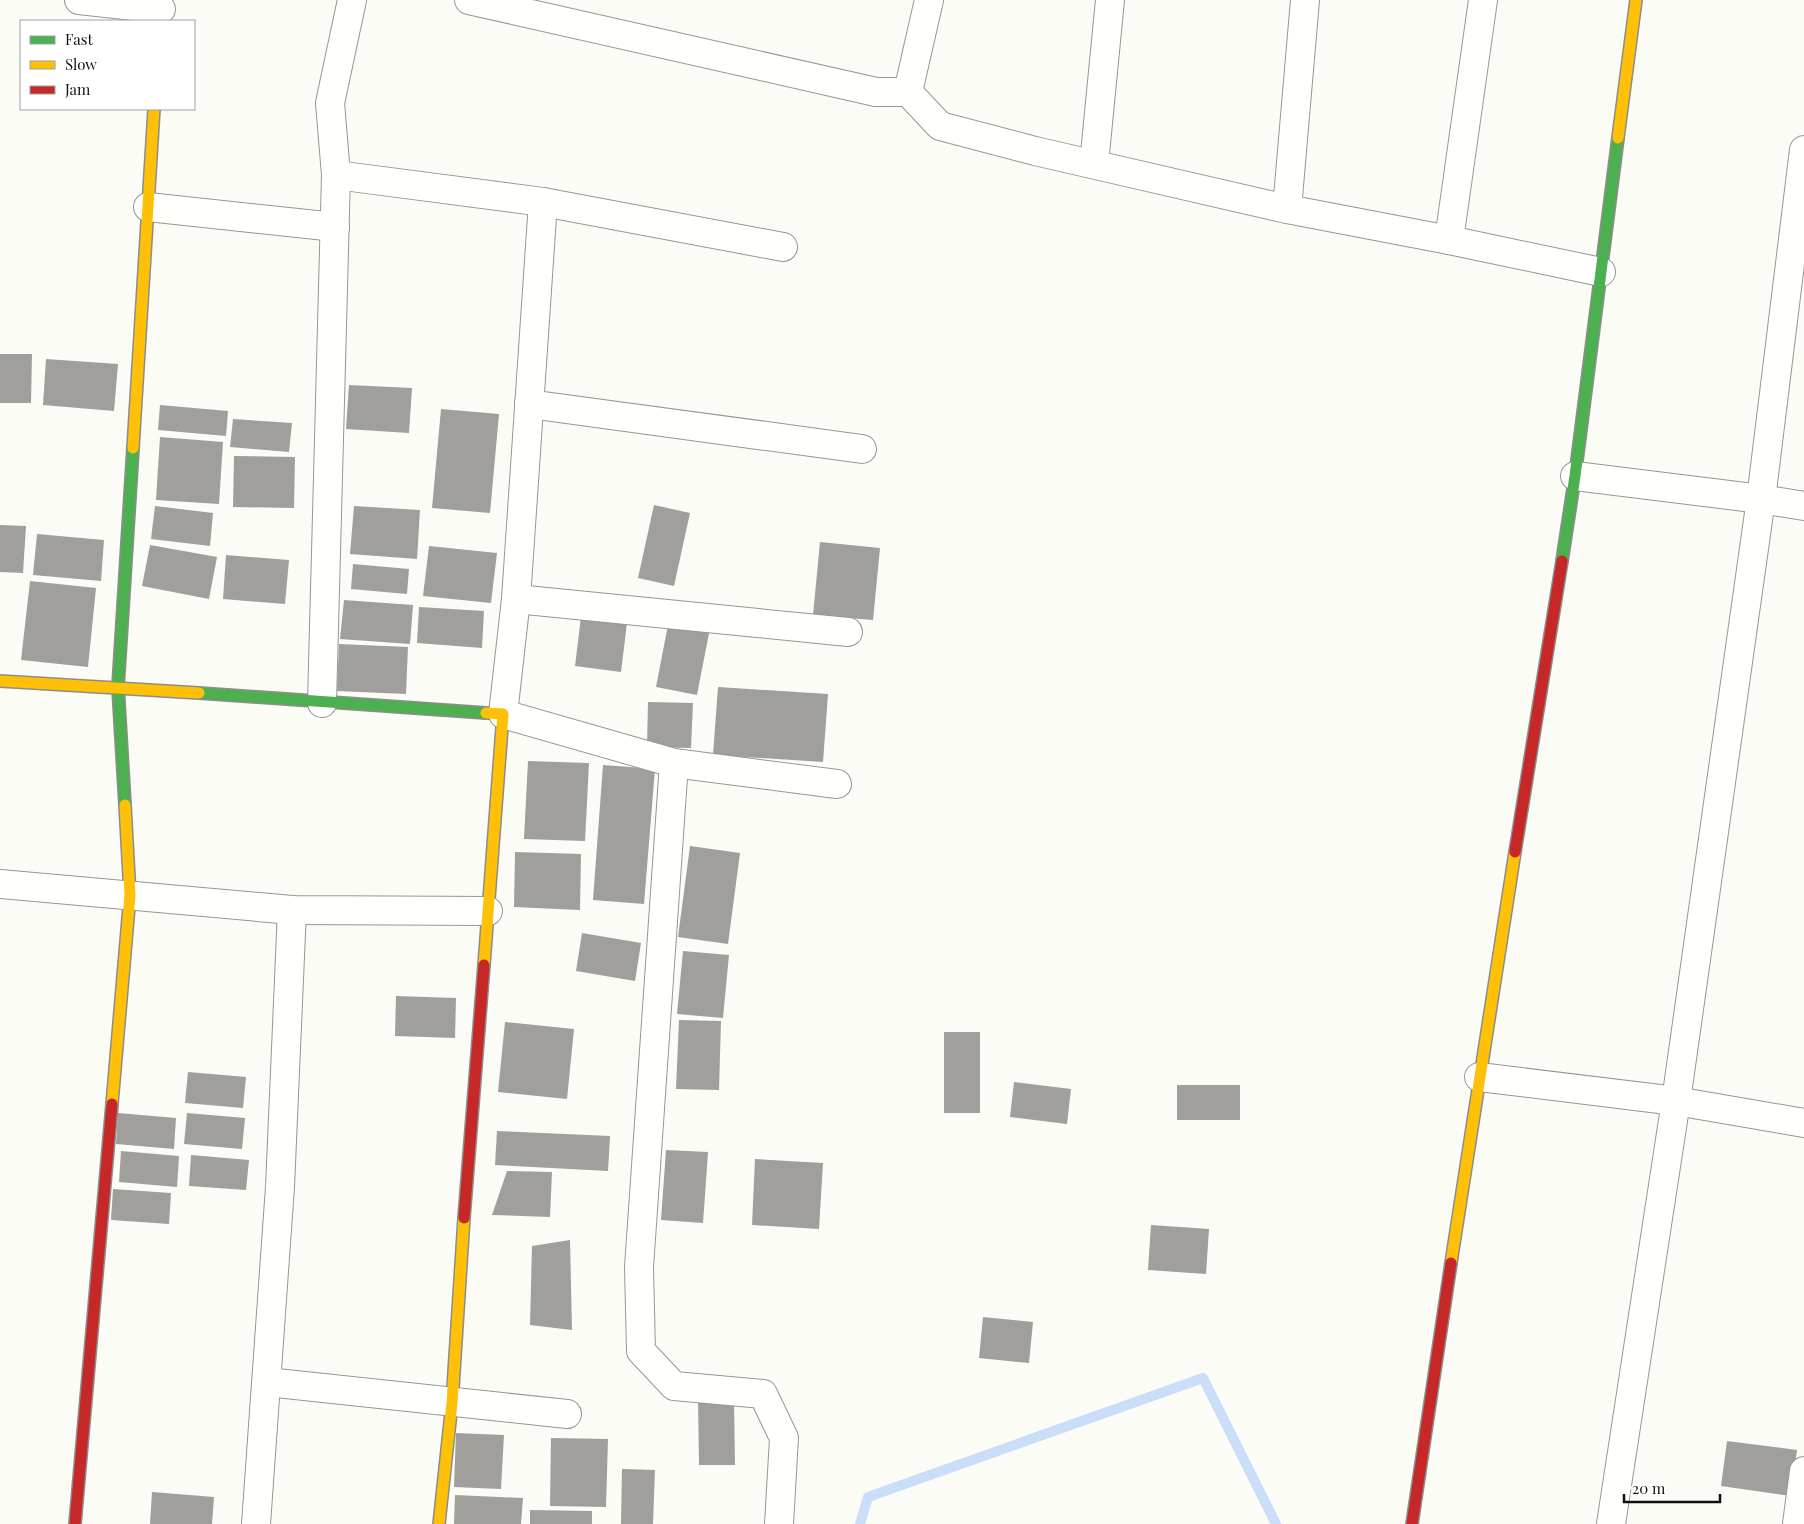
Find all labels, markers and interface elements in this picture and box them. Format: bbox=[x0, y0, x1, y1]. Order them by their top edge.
legend bbox=[20, 20, 195, 110]
text: Fast bbox=[65, 29, 94, 49]
text: Slow bbox=[65, 54, 97, 74]
text: Jam bbox=[64, 79, 91, 99]
scale bar bbox=[1624, 1472, 1720, 1504]
text: 20 m bbox=[1632, 1478, 1666, 1498]

